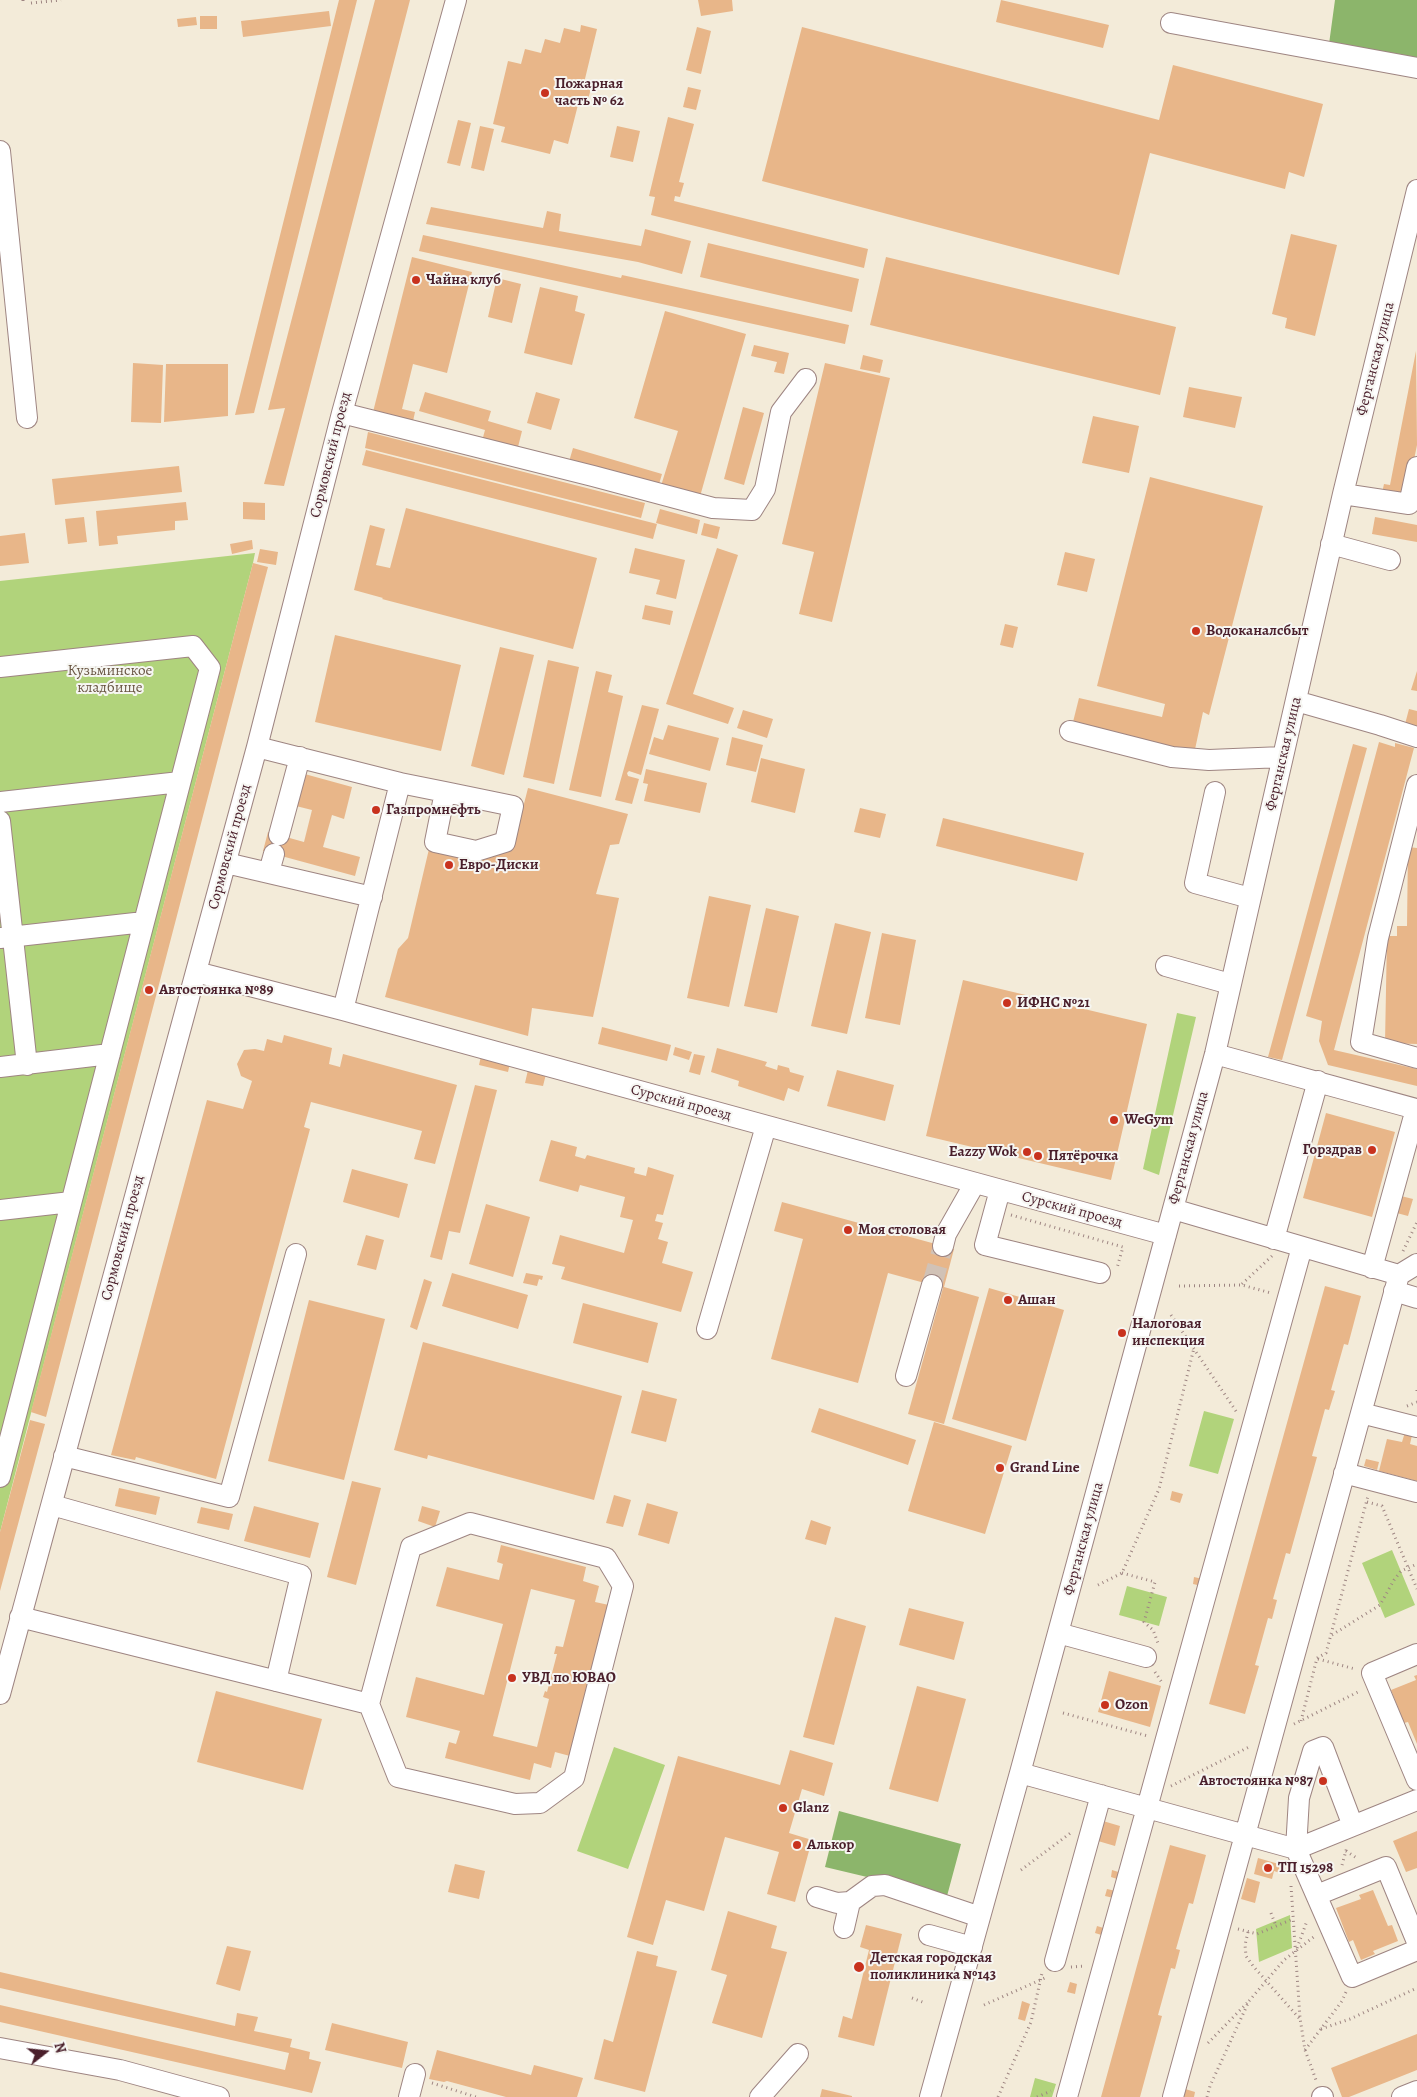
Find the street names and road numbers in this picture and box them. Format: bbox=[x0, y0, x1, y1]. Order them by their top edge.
street label: Ферганская улица bbox=[1353, 300, 1399, 418]
street label: Сормовский проезд bbox=[307, 390, 355, 520]
street label: Ферганская улица bbox=[1262, 695, 1306, 813]
street label: Сормовский проезд bbox=[205, 782, 255, 912]
street label: Сурский проезд bbox=[629, 1081, 733, 1125]
street label: Ферганская улица bbox=[1165, 1089, 1213, 1207]
street label: Сормовский проезд bbox=[98, 1173, 148, 1303]
street label: Сурский проезд bbox=[1020, 1188, 1124, 1232]
street label: Ферганская улица bbox=[1060, 1480, 1108, 1598]

